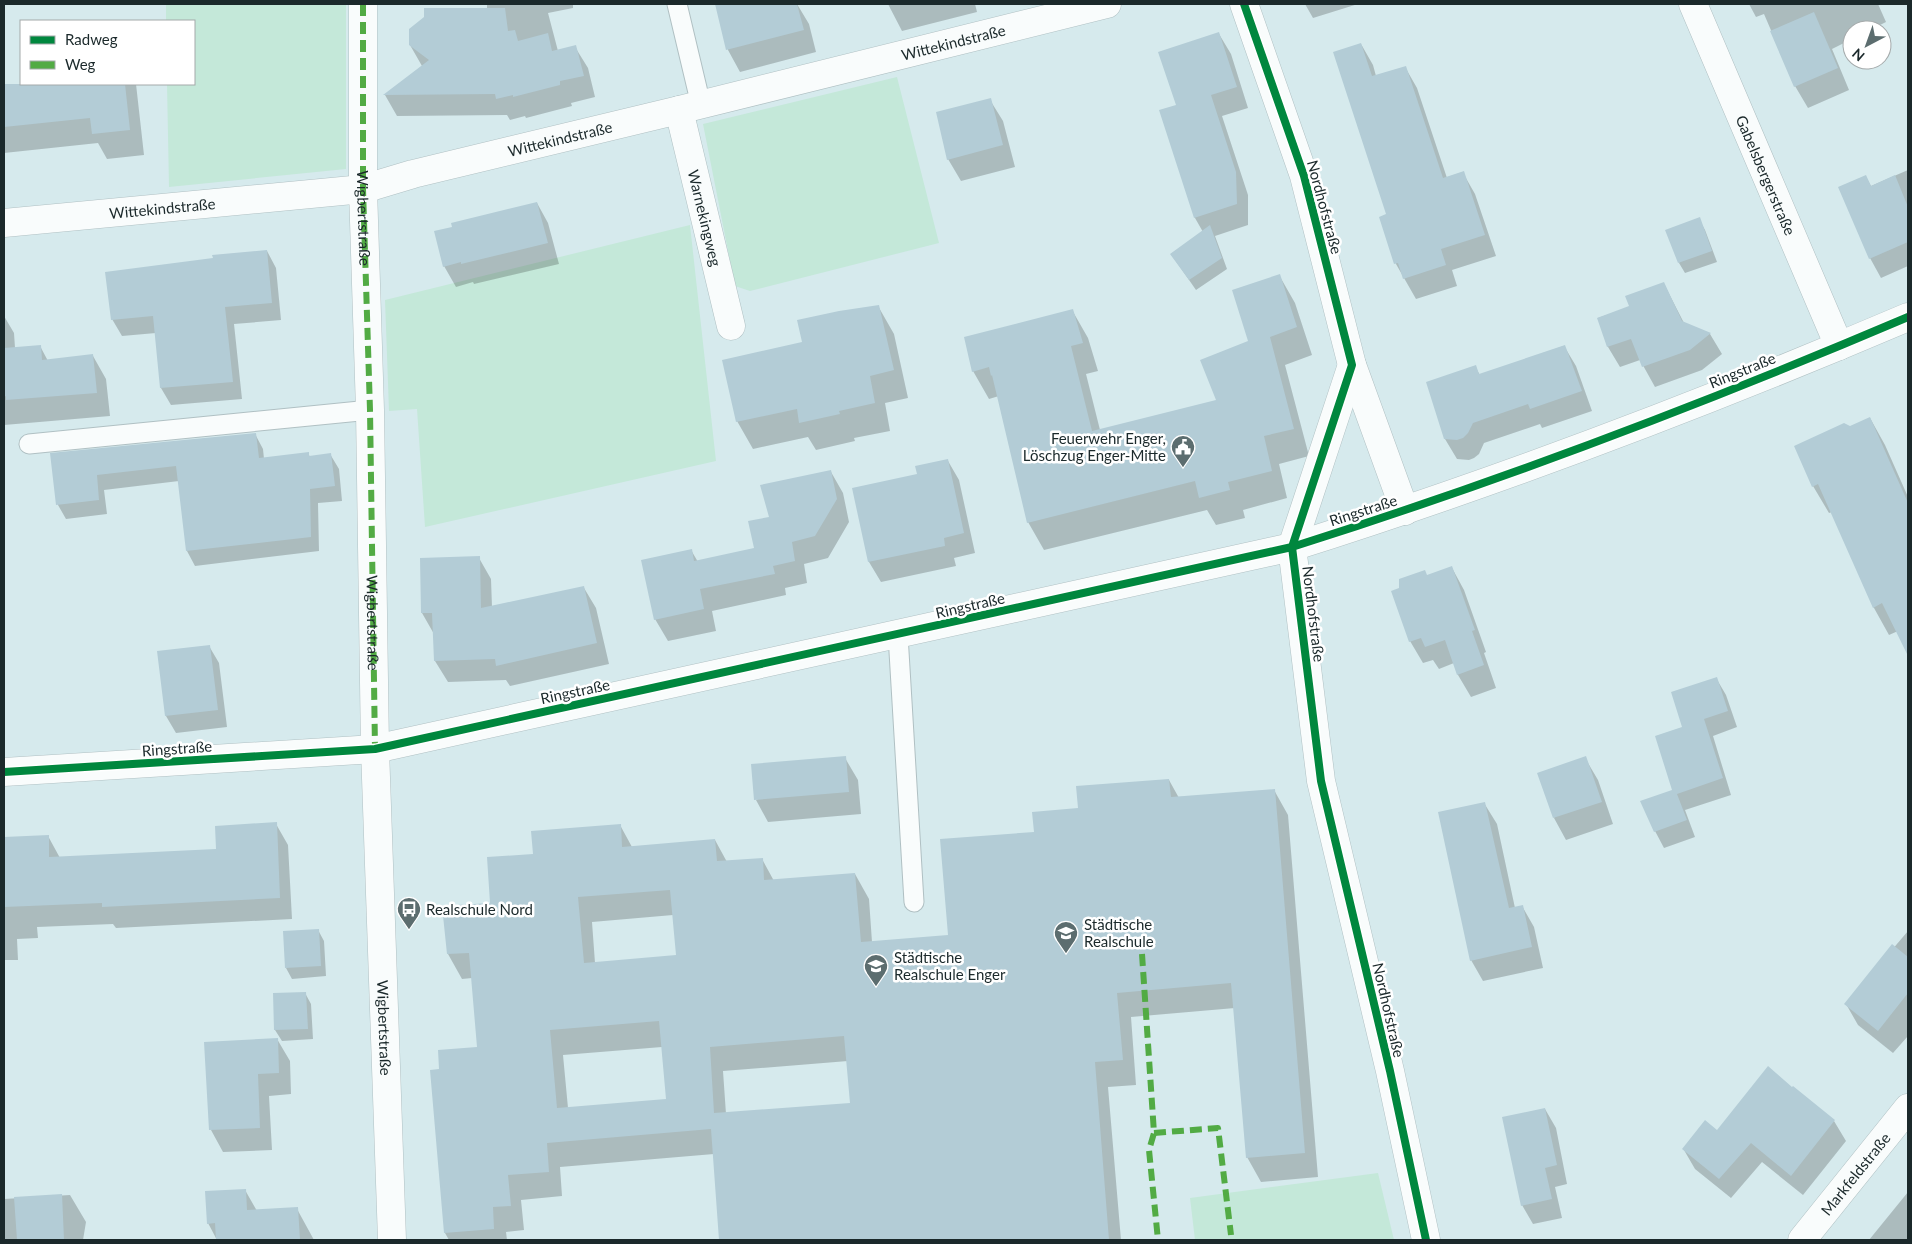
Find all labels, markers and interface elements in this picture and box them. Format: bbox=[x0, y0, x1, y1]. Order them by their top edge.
legend bbox=[20, 20, 195, 85]
street label: Wittekindstraße bbox=[899, 20, 1007, 64]
north arrow bbox=[1842, 20, 1892, 70]
text: Radweg bbox=[65, 30, 118, 48]
text: N bbox=[1848, 45, 1868, 65]
text: Weg bbox=[65, 55, 96, 73]
street label: Gabelsbergerstraße bbox=[1732, 112, 1800, 238]
street label: Wittekindstraße bbox=[506, 117, 614, 160]
street label: Nordhofstraße bbox=[1304, 158, 1346, 256]
street label: Warnekingweg bbox=[685, 168, 725, 268]
street label: Wigbertstraße bbox=[354, 170, 374, 266]
street label: Wittekindstraße bbox=[108, 194, 216, 222]
street label: Ringstraße bbox=[1706, 348, 1778, 392]
place label: Feuerwehr Enger, Löschzug Enger-Mitte bbox=[1023, 429, 1166, 464]
public building icon: Feuerwehr Enger, Löschzug Enger-Mitte bbox=[1170, 434, 1196, 468]
street label: Ringstraße bbox=[1327, 491, 1399, 529]
street label: Nordhofstraße bbox=[1299, 565, 1329, 663]
street label: Wigbertstraße bbox=[363, 575, 383, 671]
street label: Ringstraße bbox=[934, 588, 1006, 622]
street label: Ringstraße bbox=[539, 675, 611, 707]
street label: Ringstraße bbox=[141, 737, 213, 759]
bus stop icon: Realschule Nord bbox=[396, 896, 422, 930]
place label: Realschule Nord bbox=[426, 900, 533, 918]
place label: Städtische Realschule bbox=[1084, 915, 1154, 950]
school or university icon: Städtische Realschule bbox=[1053, 920, 1079, 954]
place label: Städtische Realschule Enger bbox=[894, 948, 1006, 983]
school or university icon: Städtische Realschule Enger bbox=[863, 953, 889, 987]
street label: Nordhofstraße bbox=[1369, 961, 1409, 1059]
street label: Wigbertstraße bbox=[374, 980, 395, 1076]
street label: Markfeldstraße bbox=[1817, 1129, 1894, 1219]

